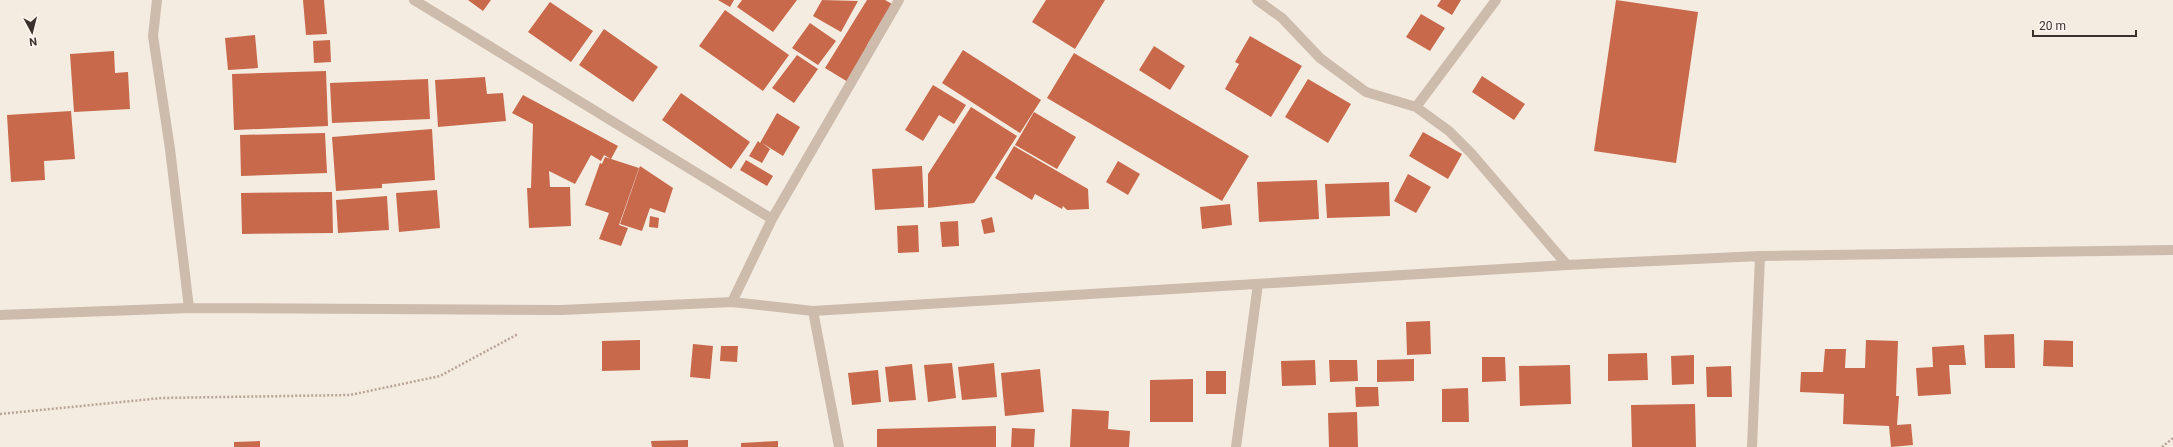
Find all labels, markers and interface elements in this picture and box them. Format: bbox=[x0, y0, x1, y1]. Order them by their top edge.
north arrow bbox=[12, 12, 52, 52]
scale bar bbox=[2033, 12, 2136, 38]
text: 20 m bbox=[2039, 19, 2066, 33]
text: N bbox=[28, 35, 38, 48]

